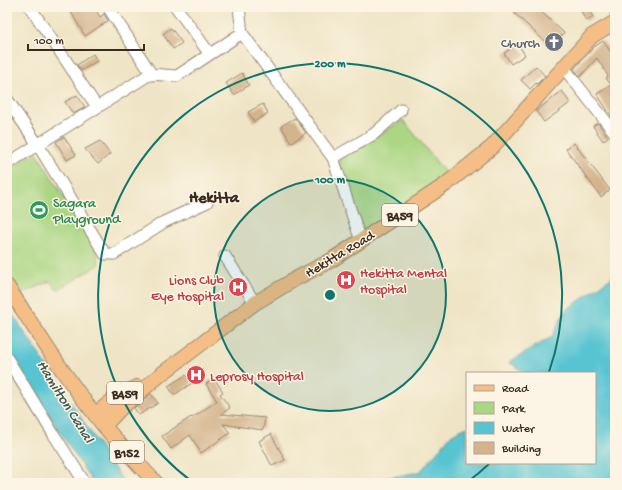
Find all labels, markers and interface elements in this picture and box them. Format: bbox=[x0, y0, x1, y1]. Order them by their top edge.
scale bar bbox=[28, 26, 144, 52]
church icon: Church bbox=[543, 31, 565, 53]
text: 100 m bbox=[33, 35, 64, 49]
place label: Church bbox=[501, 36, 540, 53]
text: 200 m bbox=[315, 58, 346, 72]
text: 100 m bbox=[314, 174, 345, 188]
district label: Hekitta bbox=[189, 190, 240, 209]
place label: Sagara Playground bbox=[52, 196, 122, 229]
sports icon: Sagara Playground bbox=[28, 199, 50, 221]
road number: B459 bbox=[382, 204, 418, 226]
street label: Hekitta Road bbox=[303, 227, 379, 282]
place label: Hekitta Mental Hospital bbox=[360, 266, 447, 299]
hospital icon: Hekitta Mental Hospital bbox=[335, 269, 357, 291]
place label: Lions Club Eye Hospital bbox=[151, 273, 225, 306]
hospital icon: Lions Club Eye Hospital bbox=[227, 276, 249, 298]
centre of rings bbox=[323, 288, 337, 302]
water label: Hamilton Canal bbox=[32, 357, 98, 448]
hospital icon: Leprosy Hospital bbox=[185, 364, 207, 386]
place label: Leprosy Hospital bbox=[210, 369, 304, 386]
legend bbox=[466, 372, 596, 464]
road number: B459 bbox=[107, 382, 143, 404]
text: Road bbox=[502, 383, 529, 397]
text: Park bbox=[501, 403, 527, 417]
text: Water bbox=[502, 423, 536, 437]
road number: B152 bbox=[110, 441, 144, 463]
text: Building bbox=[501, 443, 541, 457]

